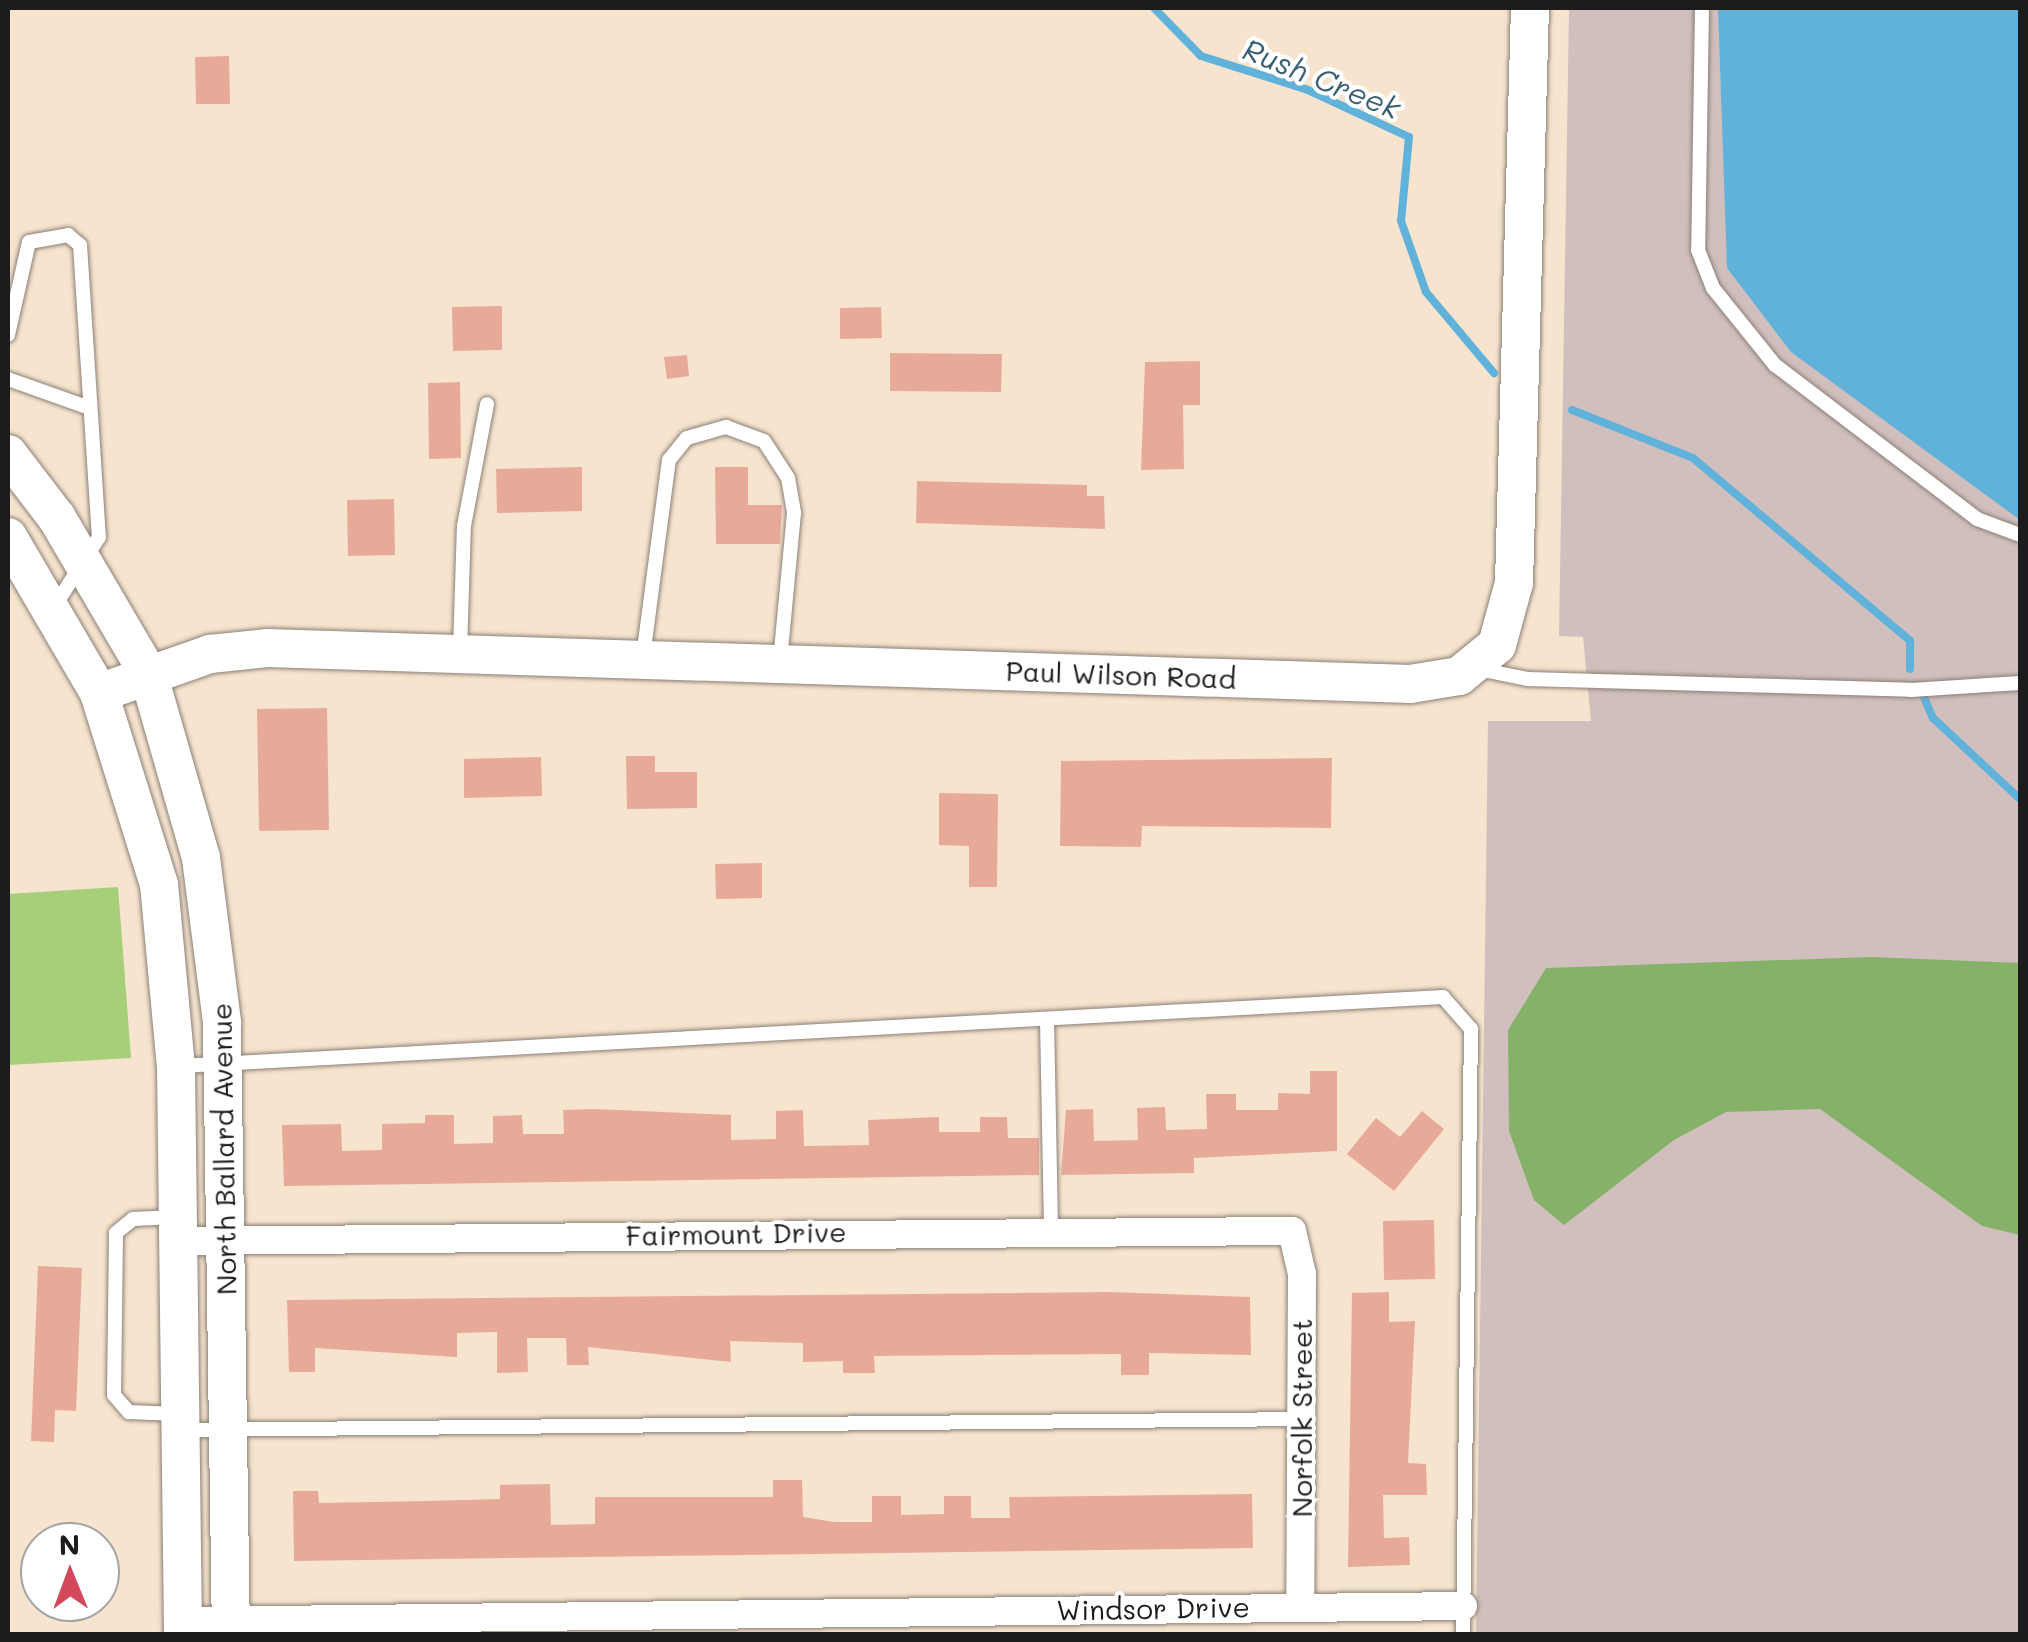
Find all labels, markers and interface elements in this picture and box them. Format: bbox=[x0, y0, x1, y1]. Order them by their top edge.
water label: Rush Creek bbox=[1238, 30, 1406, 126]
street label: Paul Wilson Road bbox=[1005, 653, 1237, 695]
street label: North Ballard Avenue bbox=[204, 1003, 242, 1295]
street label: Fairmount Drive bbox=[625, 1214, 847, 1252]
street label: Norfolk Street bbox=[1284, 1319, 1318, 1517]
north arrow bbox=[20, 1522, 120, 1622]
text: N bbox=[59, 1526, 80, 1562]
street label: Windsor Drive bbox=[1056, 1590, 1250, 1626]

